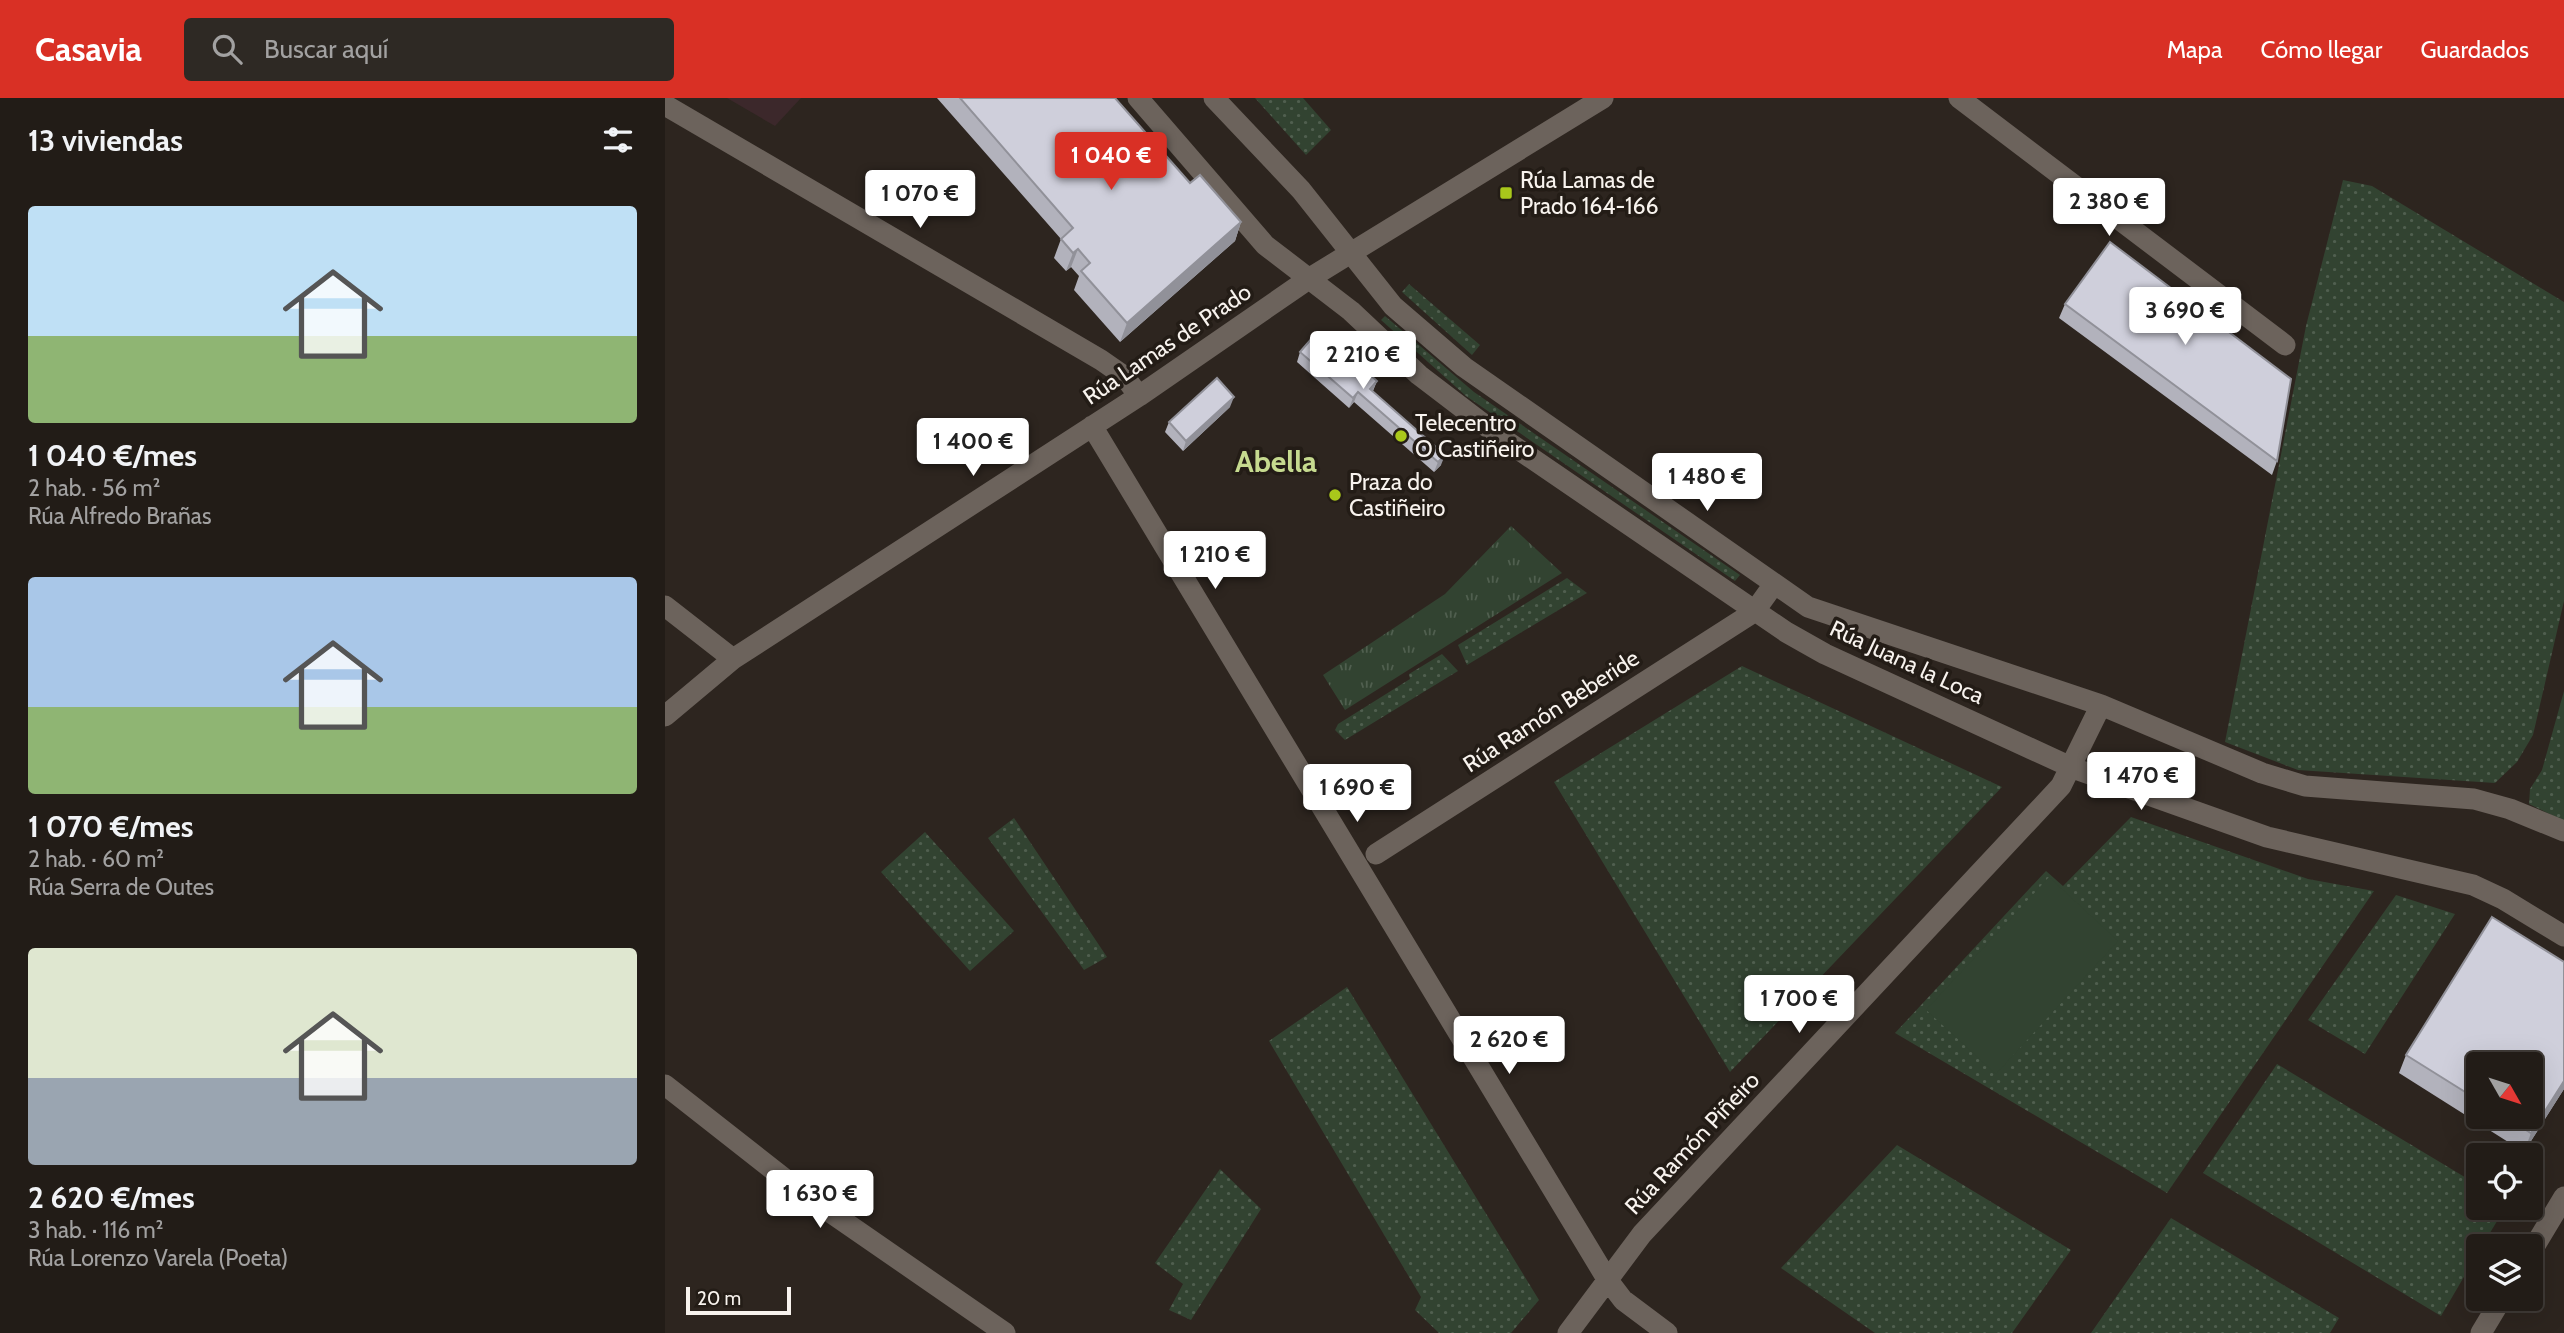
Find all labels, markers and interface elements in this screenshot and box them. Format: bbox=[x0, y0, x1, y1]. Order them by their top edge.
search box bbox=[184, 18, 674, 81]
text: Casavia bbox=[35, 29, 142, 69]
icon: search bbox=[208, 30, 246, 68]
text: Buscar aquí bbox=[264, 33, 388, 65]
text: Mapa bbox=[2167, 35, 2223, 64]
text: Cómo llegar bbox=[2261, 35, 2382, 64]
text: Guardados bbox=[2420, 35, 2529, 64]
icon: filters bbox=[599, 121, 637, 159]
text: 13 viviendas bbox=[28, 122, 183, 159]
pin: 1 040 € bbox=[1046, 132, 1176, 192]
text: 1 040 € bbox=[1071, 141, 1151, 169]
place label: Rúa Lamas de Prado 164-166 bbox=[1520, 166, 1659, 220]
pin: 1 070 € bbox=[855, 170, 985, 230]
pin: 2 380 € bbox=[2044, 178, 2174, 238]
text: 1 070 € bbox=[881, 179, 959, 207]
marker: Rúa Lamas de Prado 164-166 bbox=[1498, 185, 1514, 201]
text: 2 380 € bbox=[2069, 187, 2149, 215]
icon: home bbox=[270, 251, 396, 377]
street label: Rúa Lamas de Prado bbox=[1078, 277, 1256, 411]
pin: 3 690 € bbox=[2120, 288, 2250, 347]
text: 3 690 € bbox=[2145, 296, 2225, 324]
pin: 2 210 € bbox=[1298, 331, 1428, 391]
text: 2 210 € bbox=[1326, 340, 1400, 368]
place label: Telecentro O Castiñeiro bbox=[1415, 409, 1534, 463]
pin: 1 400 € bbox=[908, 418, 1038, 478]
text: 1 400 € bbox=[933, 427, 1013, 455]
marker: Telecentro O Castiñeiro bbox=[1393, 428, 1409, 444]
text: 1 040 €/mes bbox=[28, 437, 197, 474]
district label: Abella bbox=[1235, 443, 1317, 480]
pin: 1 480 € bbox=[1642, 454, 1772, 513]
text: 1 480 € bbox=[1668, 462, 1746, 490]
place label: Praza do Castiñeiro bbox=[1349, 468, 1445, 522]
text: 2 hab. · 56 m² bbox=[28, 474, 160, 502]
marker: Praza do Castiñeiro bbox=[1327, 487, 1343, 503]
text: Rúa Alfredo Brañas bbox=[28, 502, 211, 530]
pin: 1 210 € bbox=[1150, 532, 1280, 591]
text: 1 210 € bbox=[1180, 540, 1250, 568]
street label: Rúa Juana la Loca bbox=[1826, 614, 1988, 710]
icon: home bbox=[270, 622, 396, 748]
street label: Rúa Ramón Beberide bbox=[1458, 644, 1644, 778]
pin: 1 470 € bbox=[2076, 752, 2206, 812]
text: 1 470 € bbox=[2103, 761, 2179, 789]
pin: 1 690 € bbox=[1292, 764, 1422, 824]
text: 1 690 € bbox=[1319, 773, 1395, 801]
text: 1 070 €/mes bbox=[28, 808, 193, 845]
text: 2 hab. · 60 m² bbox=[28, 845, 164, 873]
text: Rúa Serra de Outes bbox=[28, 873, 214, 901]
pin: 1 700 € bbox=[1734, 976, 1864, 1035]
text: 1 700 € bbox=[1760, 984, 1838, 1012]
icon: home bbox=[270, 993, 396, 1119]
pin: 2 620 € bbox=[1444, 1016, 1574, 1076]
text: 2 620 € bbox=[1470, 1025, 1548, 1053]
north arrow bbox=[2466, 1052, 2543, 1129]
map controls bbox=[2466, 1052, 2543, 1311]
street label: Rúa Ramón Piñeiro bbox=[1619, 1066, 1765, 1220]
button: locate bbox=[2466, 1143, 2543, 1220]
pin: 1 630 € bbox=[755, 1170, 885, 1230]
text: 2 620 €/mes bbox=[28, 1179, 195, 1216]
text: 1 630 € bbox=[782, 1179, 858, 1207]
text: 3 hab. · 116 m² bbox=[28, 1216, 163, 1244]
button: layers bbox=[2466, 1234, 2543, 1311]
text: Rúa Lorenzo Varela (Poeta) bbox=[28, 1244, 288, 1272]
scale bar bbox=[686, 1284, 791, 1316]
text: 20 m bbox=[697, 1287, 741, 1310]

